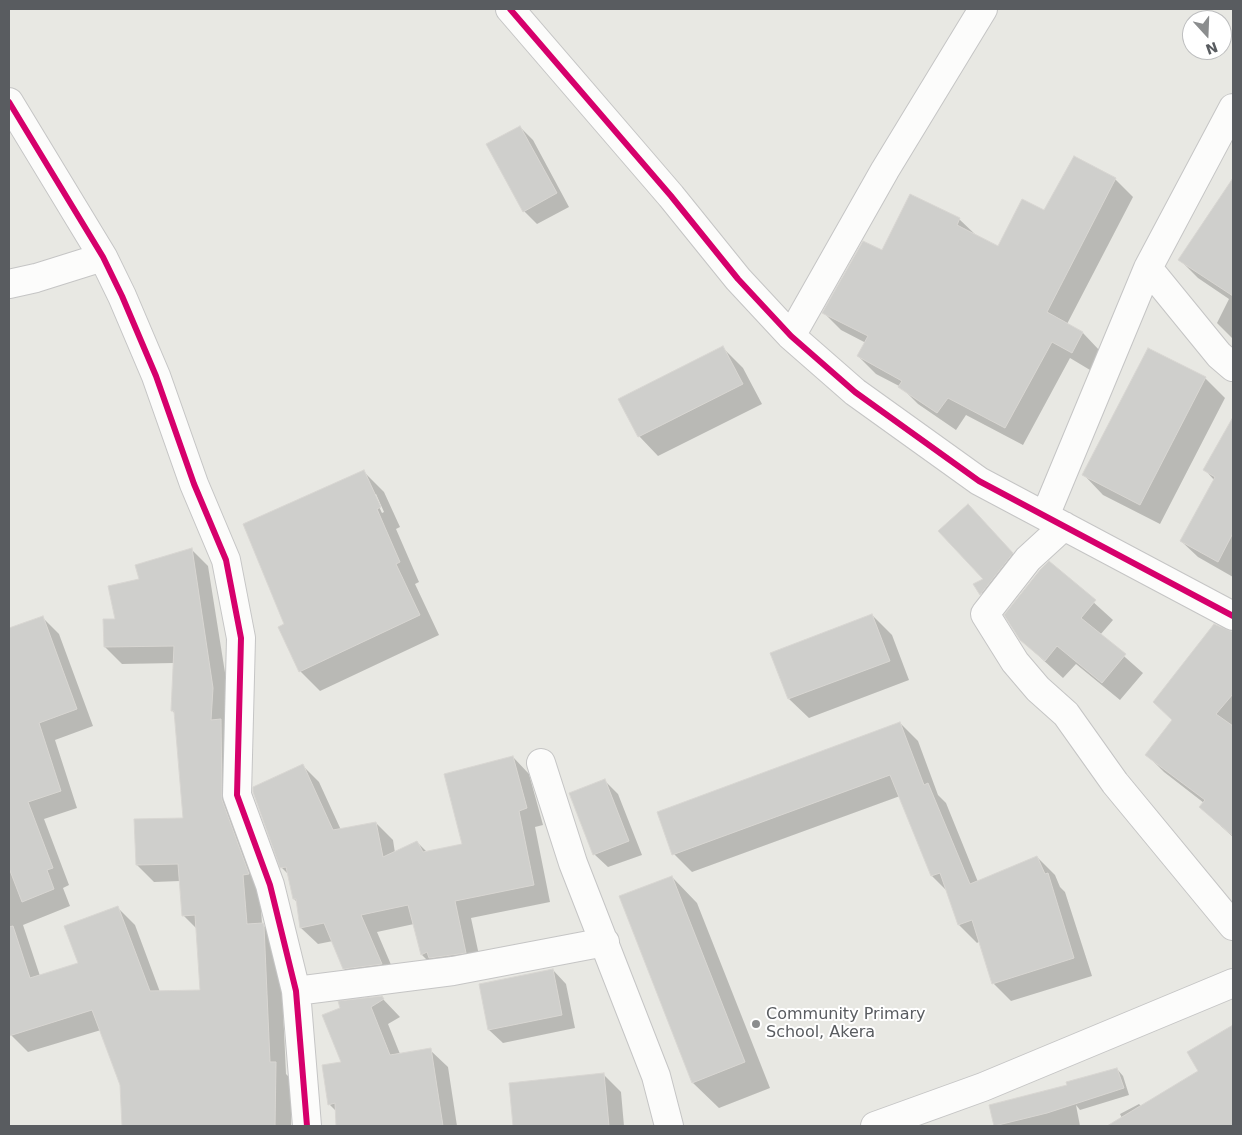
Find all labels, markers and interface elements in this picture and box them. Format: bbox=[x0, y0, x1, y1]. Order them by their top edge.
north arrow bbox=[1182, 10, 1232, 60]
text: N bbox=[1204, 39, 1220, 58]
place label: Community Primary School, Akera bbox=[766, 1005, 926, 1043]
marker: Community Primary School, Akera bbox=[750, 1018, 762, 1030]

